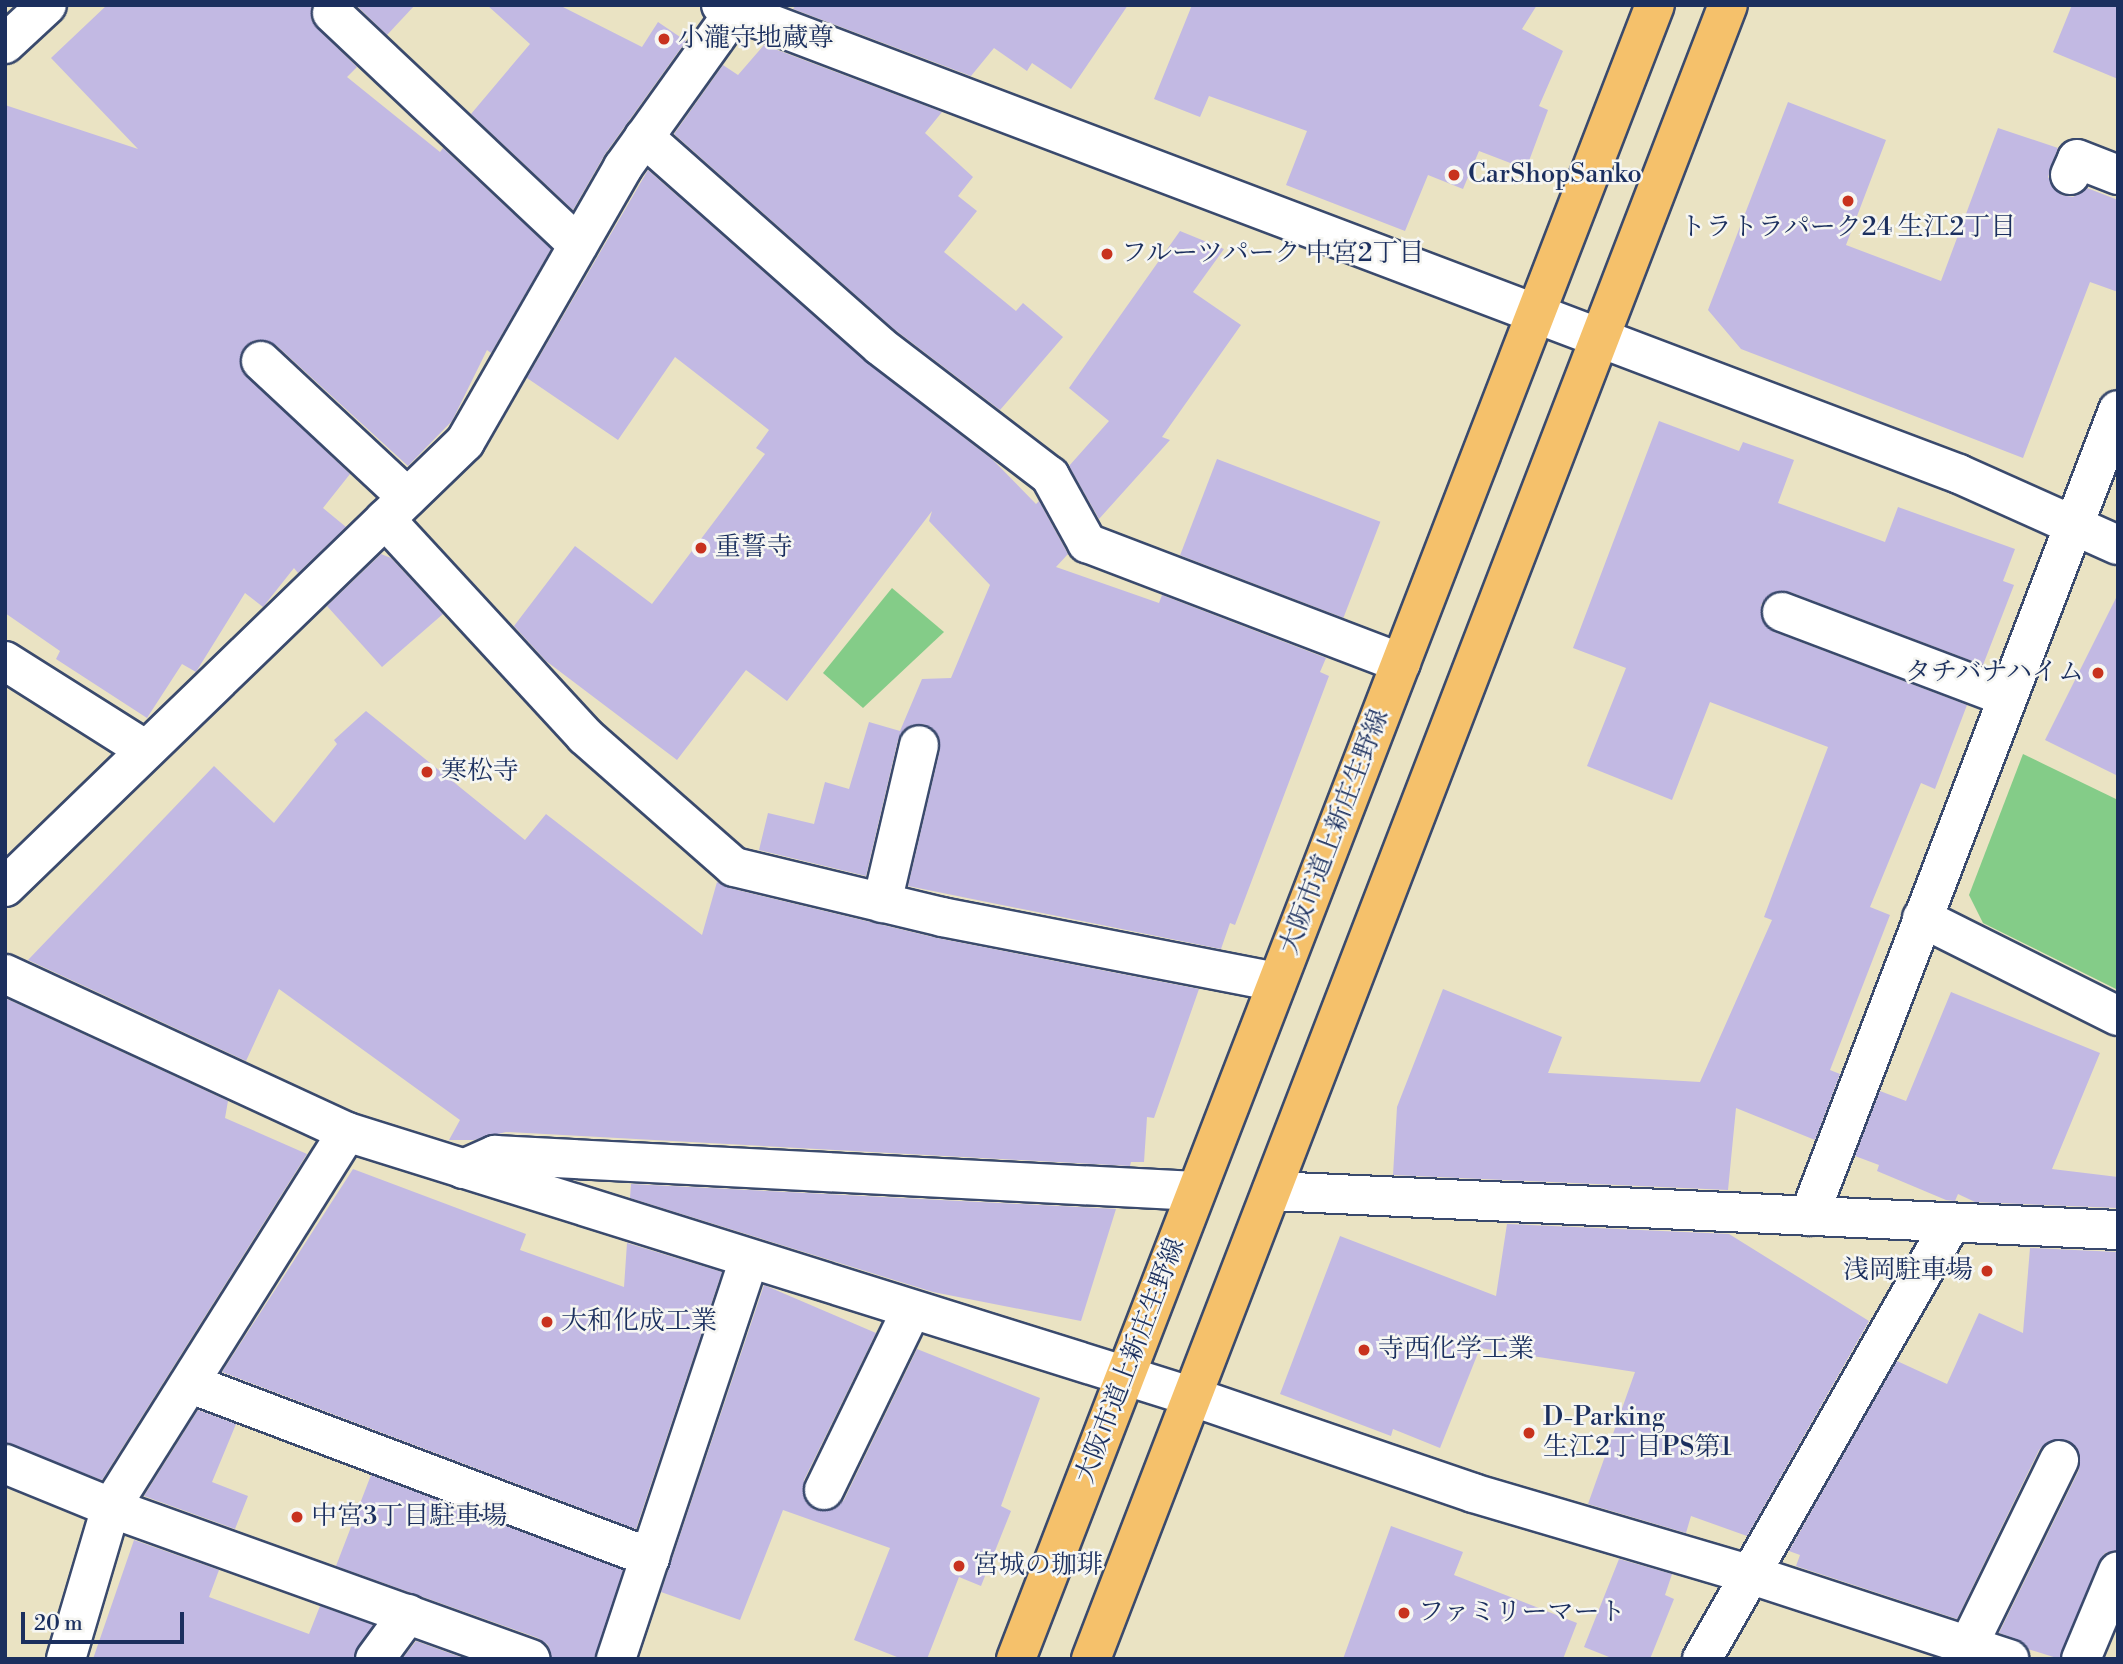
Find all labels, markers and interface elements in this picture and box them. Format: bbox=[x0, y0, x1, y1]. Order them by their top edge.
place label: 小瀧守地蔵尊 bbox=[678, 23, 834, 55]
marker: 小瀧守地蔵尊 bbox=[656, 31, 672, 47]
place label: CarShopSanko bbox=[1468, 159, 1642, 191]
marker: CarShopSanko bbox=[1446, 167, 1462, 183]
marker: トラトラパーク24 生江2丁目 bbox=[1840, 193, 1856, 209]
place label: トラトラパーク24 生江2丁目 bbox=[1680, 212, 2016, 244]
place label: フルーツパーク 中宮2丁目 bbox=[1121, 238, 1427, 270]
marker: フルーツパーク 中宮2丁目 bbox=[1099, 246, 1115, 262]
place label: 重誓寺 bbox=[715, 532, 793, 564]
marker: 重誓寺 bbox=[693, 540, 709, 556]
place label: タチバナハイム bbox=[1902, 657, 2084, 689]
marker: タチバナハイム bbox=[2090, 665, 2106, 681]
street label: 大阪市道上新庄生野線 bbox=[1274, 705, 1396, 959]
place label: 寒松寺 bbox=[441, 756, 519, 788]
marker: 寒松寺 bbox=[419, 764, 435, 780]
street label: 大阪市道上新庄生野線 bbox=[1070, 1234, 1192, 1488]
place label: 浅岡駐車場 bbox=[1843, 1255, 1973, 1287]
marker: 浅岡駐車場 bbox=[1979, 1263, 1995, 1279]
place label: 大和化成工業 bbox=[561, 1306, 717, 1338]
marker: 大和化成工業 bbox=[539, 1314, 555, 1330]
place label: 寺西化学工業 bbox=[1378, 1334, 1534, 1366]
marker: 寺西化学工業 bbox=[1356, 1342, 1372, 1358]
place label: D-Parking 生江2丁目PS第1 bbox=[1543, 1402, 1732, 1464]
marker: D-Parking 生江2丁目PS第1 bbox=[1521, 1425, 1537, 1441]
place label: 中宮3丁目駐車場 bbox=[311, 1501, 507, 1533]
marker: 中宮3丁目駐車場 bbox=[289, 1509, 305, 1525]
place label: 宮城の珈琲 bbox=[973, 1550, 1103, 1582]
marker: 宮城の珈琲 bbox=[951, 1558, 967, 1574]
place label: ファミリーマート bbox=[1418, 1597, 1626, 1629]
scale bar bbox=[24, 1598, 187, 1642]
marker: ファミリーマート bbox=[1396, 1605, 1412, 1621]
text: 20 m bbox=[34, 1611, 83, 1637]

